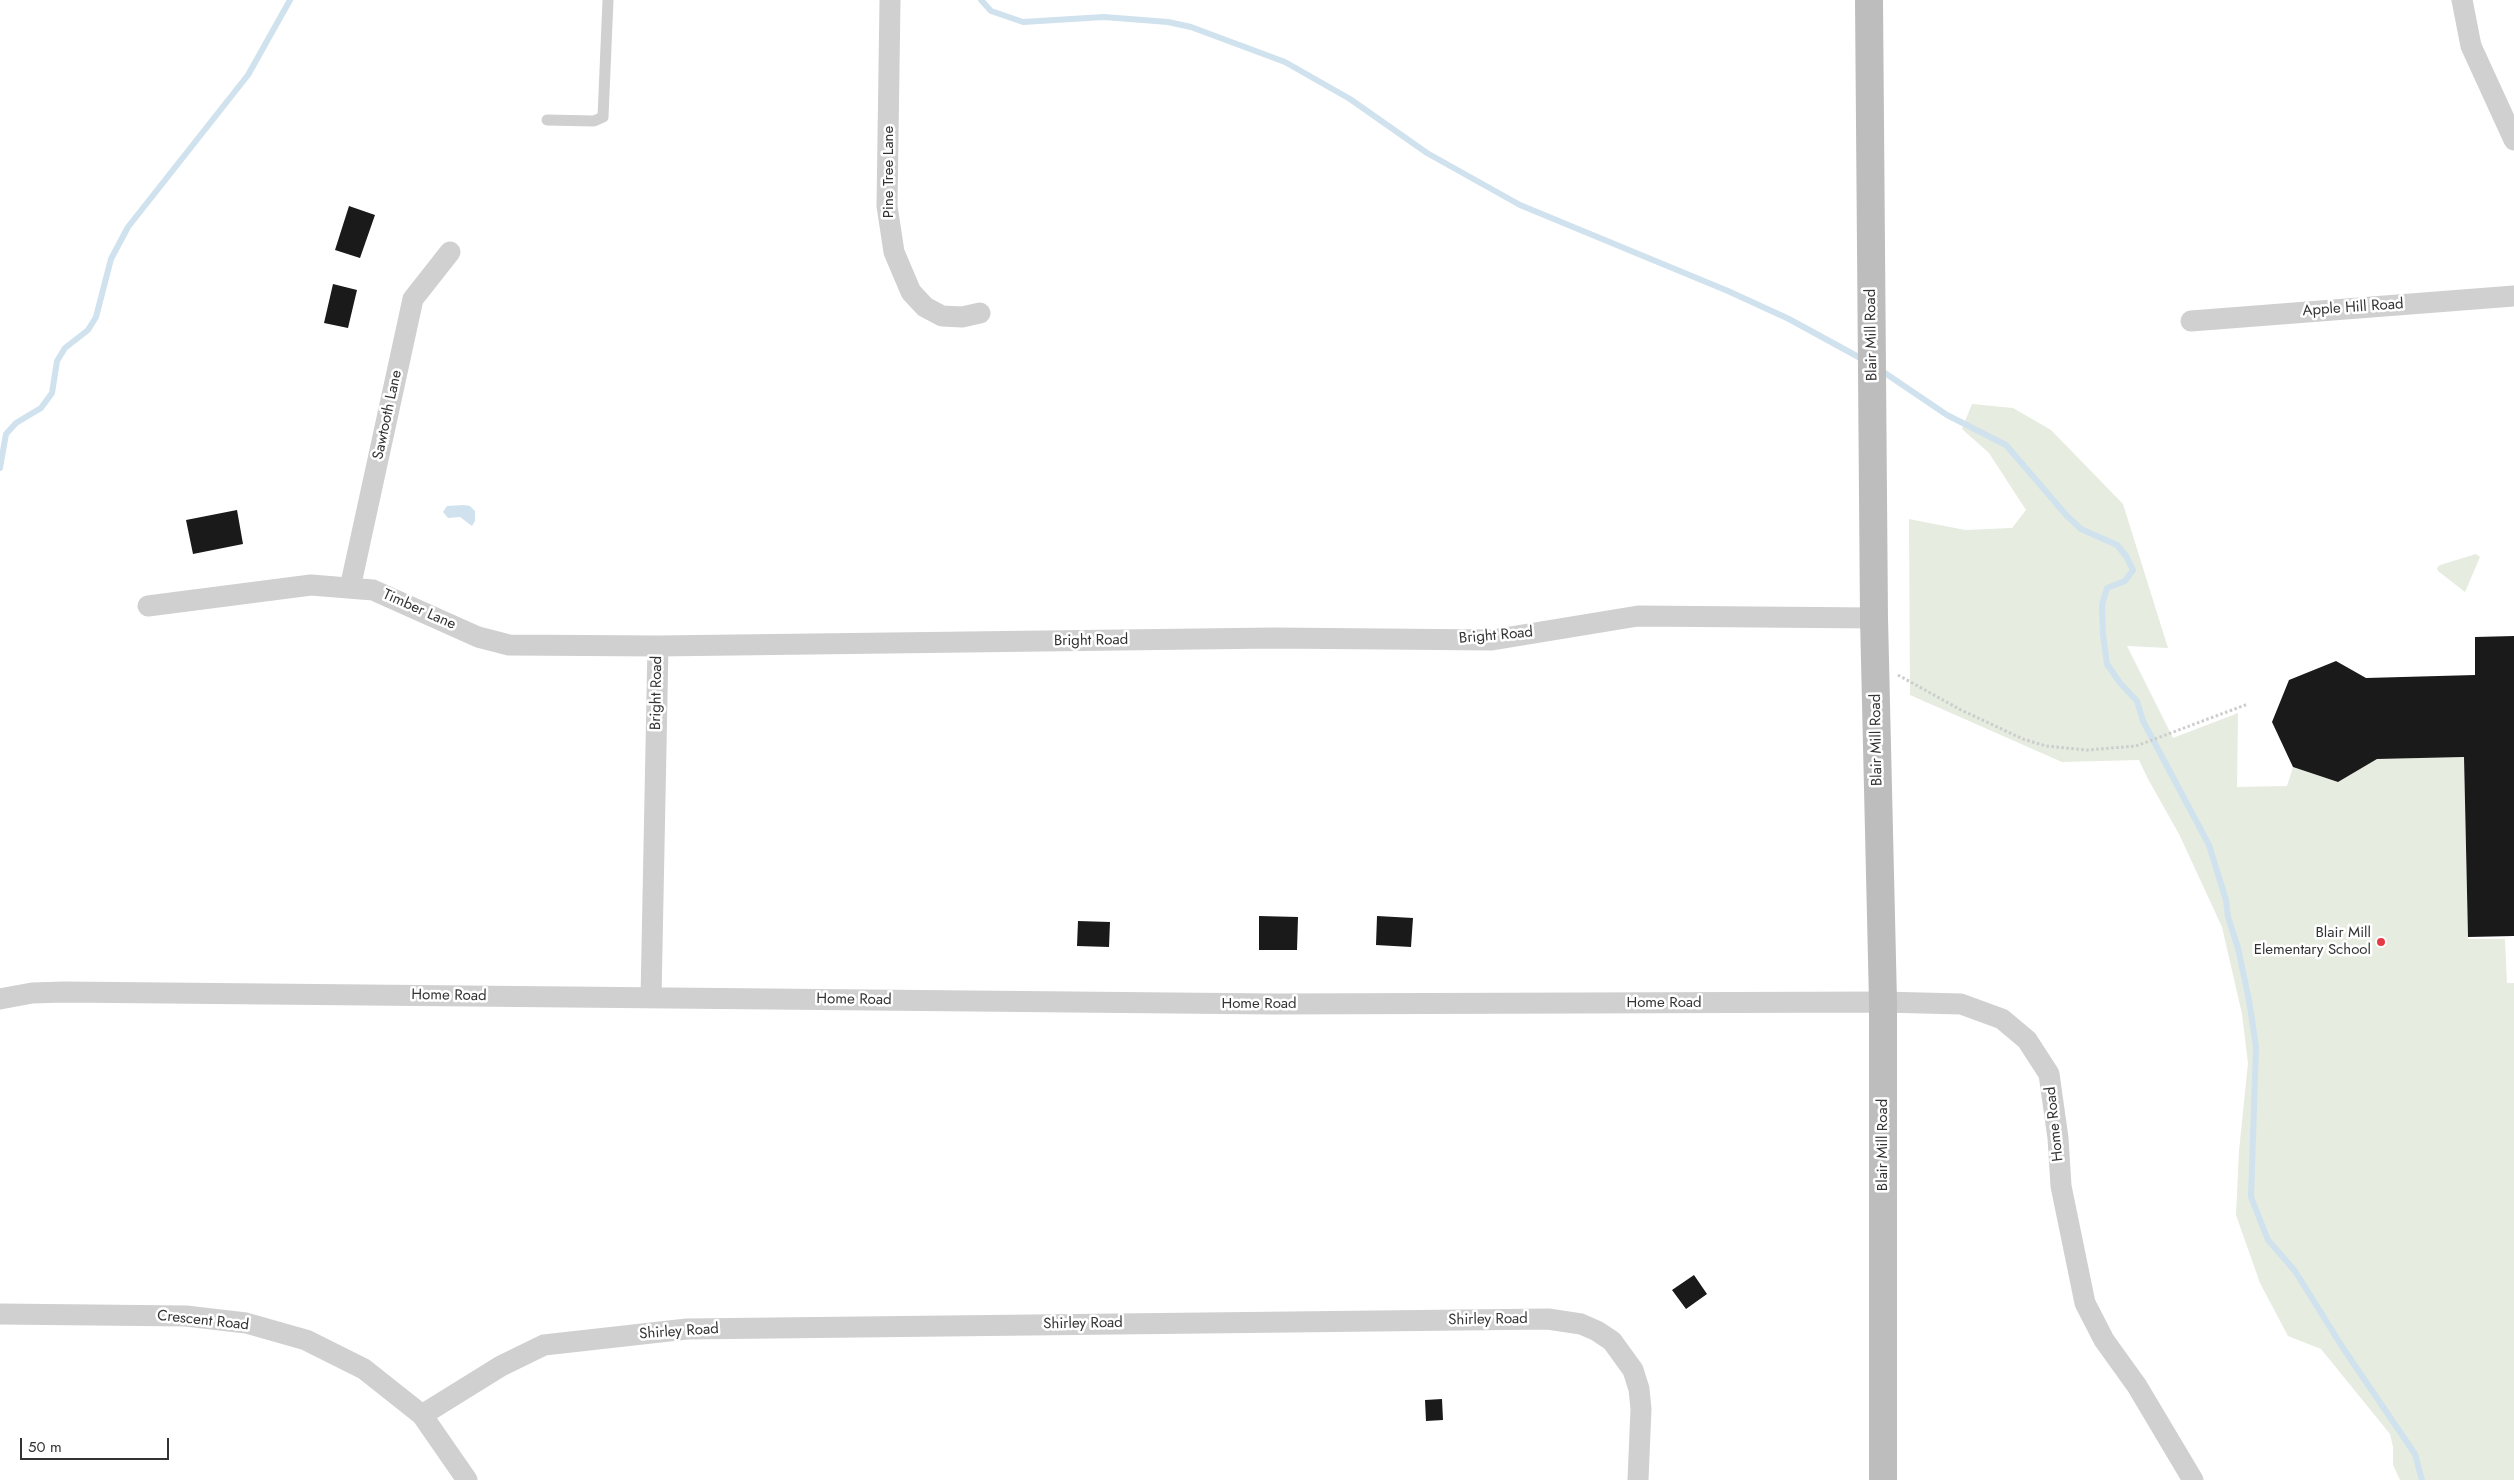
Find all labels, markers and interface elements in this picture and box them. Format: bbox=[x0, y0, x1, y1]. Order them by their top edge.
street label: Pine Tree Lane bbox=[880, 126, 898, 218]
street label: Blair Mill Road bbox=[1862, 289, 1882, 381]
street label: Apple Hill Road bbox=[2302, 295, 2404, 321]
street label: Sawtooth Lane bbox=[370, 369, 406, 461]
street label: Timber Lane bbox=[380, 586, 458, 634]
street label: Bright Road bbox=[1458, 624, 1534, 648]
street label: Bright Road bbox=[1054, 631, 1128, 651]
street label: Bright Road bbox=[647, 656, 667, 730]
street label: Blair Mill Road bbox=[1867, 694, 1887, 786]
place label: Blair Mill Elementary School bbox=[2254, 924, 2371, 959]
marker: Blair Mill Elementary School bbox=[2375, 936, 2387, 948]
street label: Home Road bbox=[411, 986, 487, 1006]
street label: Home Road bbox=[816, 990, 892, 1010]
street label: Home Road bbox=[1626, 994, 1702, 1012]
street label: Home Road bbox=[1221, 995, 1297, 1013]
street label: Home Road bbox=[2042, 1086, 2068, 1162]
street label: Blair Mill Road bbox=[1874, 1099, 1892, 1191]
street label: Crescent Road bbox=[156, 1307, 250, 1335]
street label: Shirley Road bbox=[1448, 1310, 1528, 1330]
street label: Shirley Road bbox=[1043, 1314, 1123, 1334]
street label: Shirley Road bbox=[639, 1320, 719, 1344]
scale bar bbox=[22, 1428, 171, 1460]
text: 50 m bbox=[28, 1436, 62, 1458]

